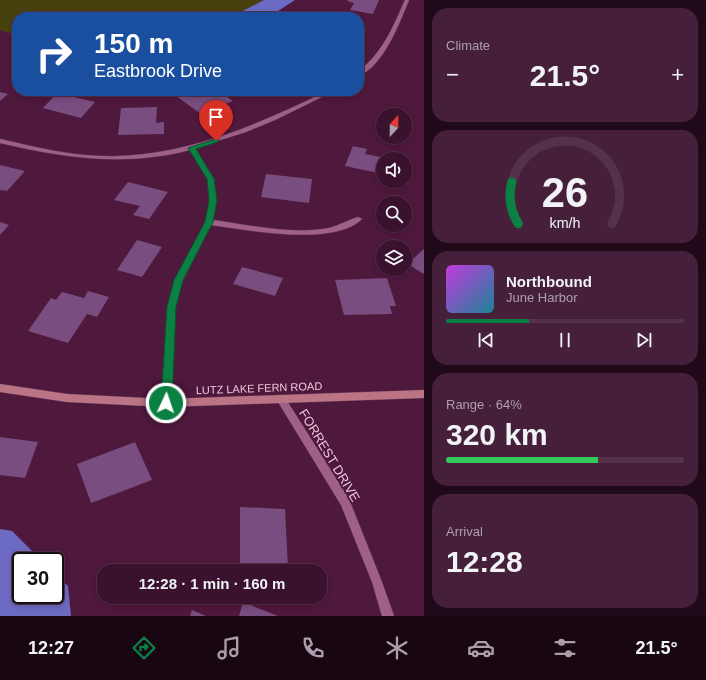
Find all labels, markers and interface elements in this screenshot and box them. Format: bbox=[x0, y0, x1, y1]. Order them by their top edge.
icon: right bbox=[28, 28, 80, 80]
text: 150 m bbox=[94, 28, 173, 59]
text: Climate bbox=[446, 38, 490, 53]
text: 21.5° bbox=[530, 59, 600, 92]
text: Eastbrook Drive bbox=[94, 61, 222, 81]
text: − bbox=[446, 62, 459, 87]
text: + bbox=[671, 62, 684, 87]
pin bbox=[199, 100, 233, 141]
icon: arrive bbox=[205, 106, 227, 128]
north arrow bbox=[376, 108, 412, 144]
map controls bbox=[376, 108, 412, 276]
button: sound bbox=[376, 152, 412, 188]
text: 26 bbox=[542, 169, 588, 216]
button: search bbox=[376, 196, 412, 232]
text: km/h bbox=[550, 215, 581, 231]
button: layers bbox=[376, 240, 412, 276]
text: Northbound bbox=[506, 273, 592, 290]
text: June Harbor bbox=[506, 290, 578, 305]
icon: previous bbox=[475, 329, 497, 351]
icon: pause bbox=[554, 329, 576, 351]
icon: next bbox=[633, 329, 655, 351]
street label: LUTZ LAKE FERN ROAD bbox=[196, 380, 322, 396]
position arrow bbox=[145, 382, 187, 424]
text: Range · 64% bbox=[446, 397, 522, 412]
street label: FORREST DRIVE bbox=[296, 406, 363, 504]
text: 320 km bbox=[446, 418, 548, 451]
text: Arrival bbox=[446, 524, 483, 539]
text: 12:28 bbox=[446, 545, 523, 578]
speed limit sign: 30 bbox=[12, 552, 64, 604]
text: 12:28 · 1 min · 160 m bbox=[139, 575, 285, 592]
icon: directions bbox=[130, 634, 158, 662]
icon: music bbox=[215, 634, 243, 662]
icon: phone bbox=[299, 634, 327, 662]
icon: climate bbox=[383, 634, 411, 662]
icon: car bbox=[467, 634, 495, 662]
icon: filters bbox=[551, 634, 579, 662]
text: 12:27 bbox=[28, 638, 74, 658]
text: 21.5° bbox=[636, 638, 678, 658]

